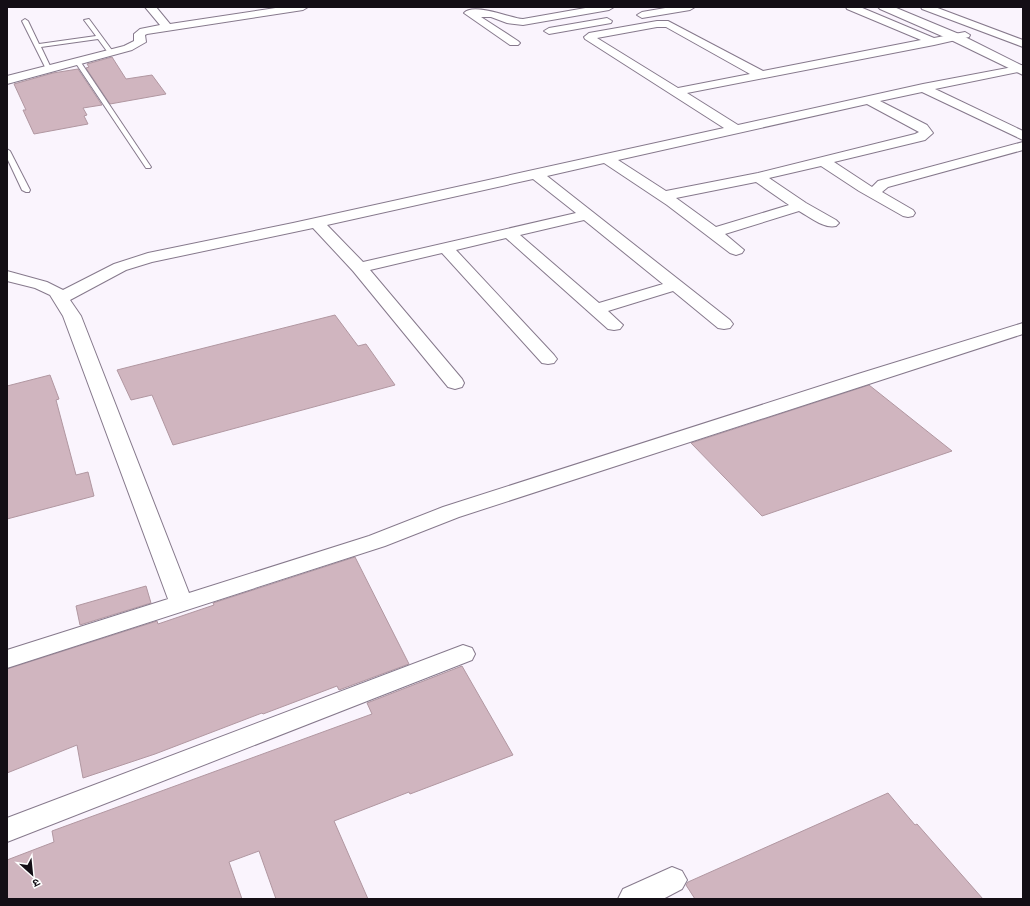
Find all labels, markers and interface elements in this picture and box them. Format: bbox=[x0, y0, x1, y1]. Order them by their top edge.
north arrow bbox=[12, 854, 52, 894]
text: उ bbox=[30, 875, 43, 891]

